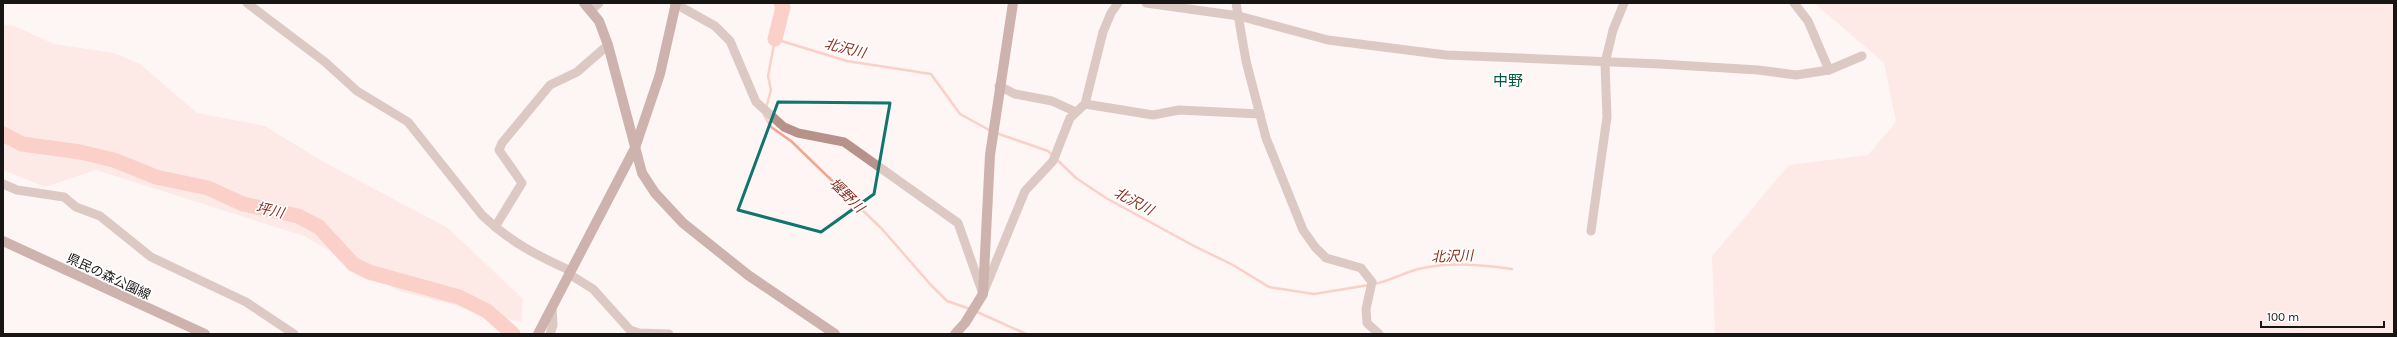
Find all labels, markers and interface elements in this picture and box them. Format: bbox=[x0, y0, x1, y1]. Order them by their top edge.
water label: 北沢川 bbox=[822, 35, 869, 62]
district label: 中野 bbox=[1493, 72, 1523, 90]
water label: 堰野川 bbox=[826, 175, 869, 217]
water label: 北沢川 bbox=[1111, 184, 1158, 220]
water label: 坪川 bbox=[254, 199, 287, 222]
water label: 北沢川 bbox=[1431, 247, 1475, 266]
street label: 県民の森公園線 bbox=[64, 250, 153, 302]
scale bar bbox=[2261, 303, 2384, 329]
text: 100 m bbox=[2267, 310, 2299, 324]

